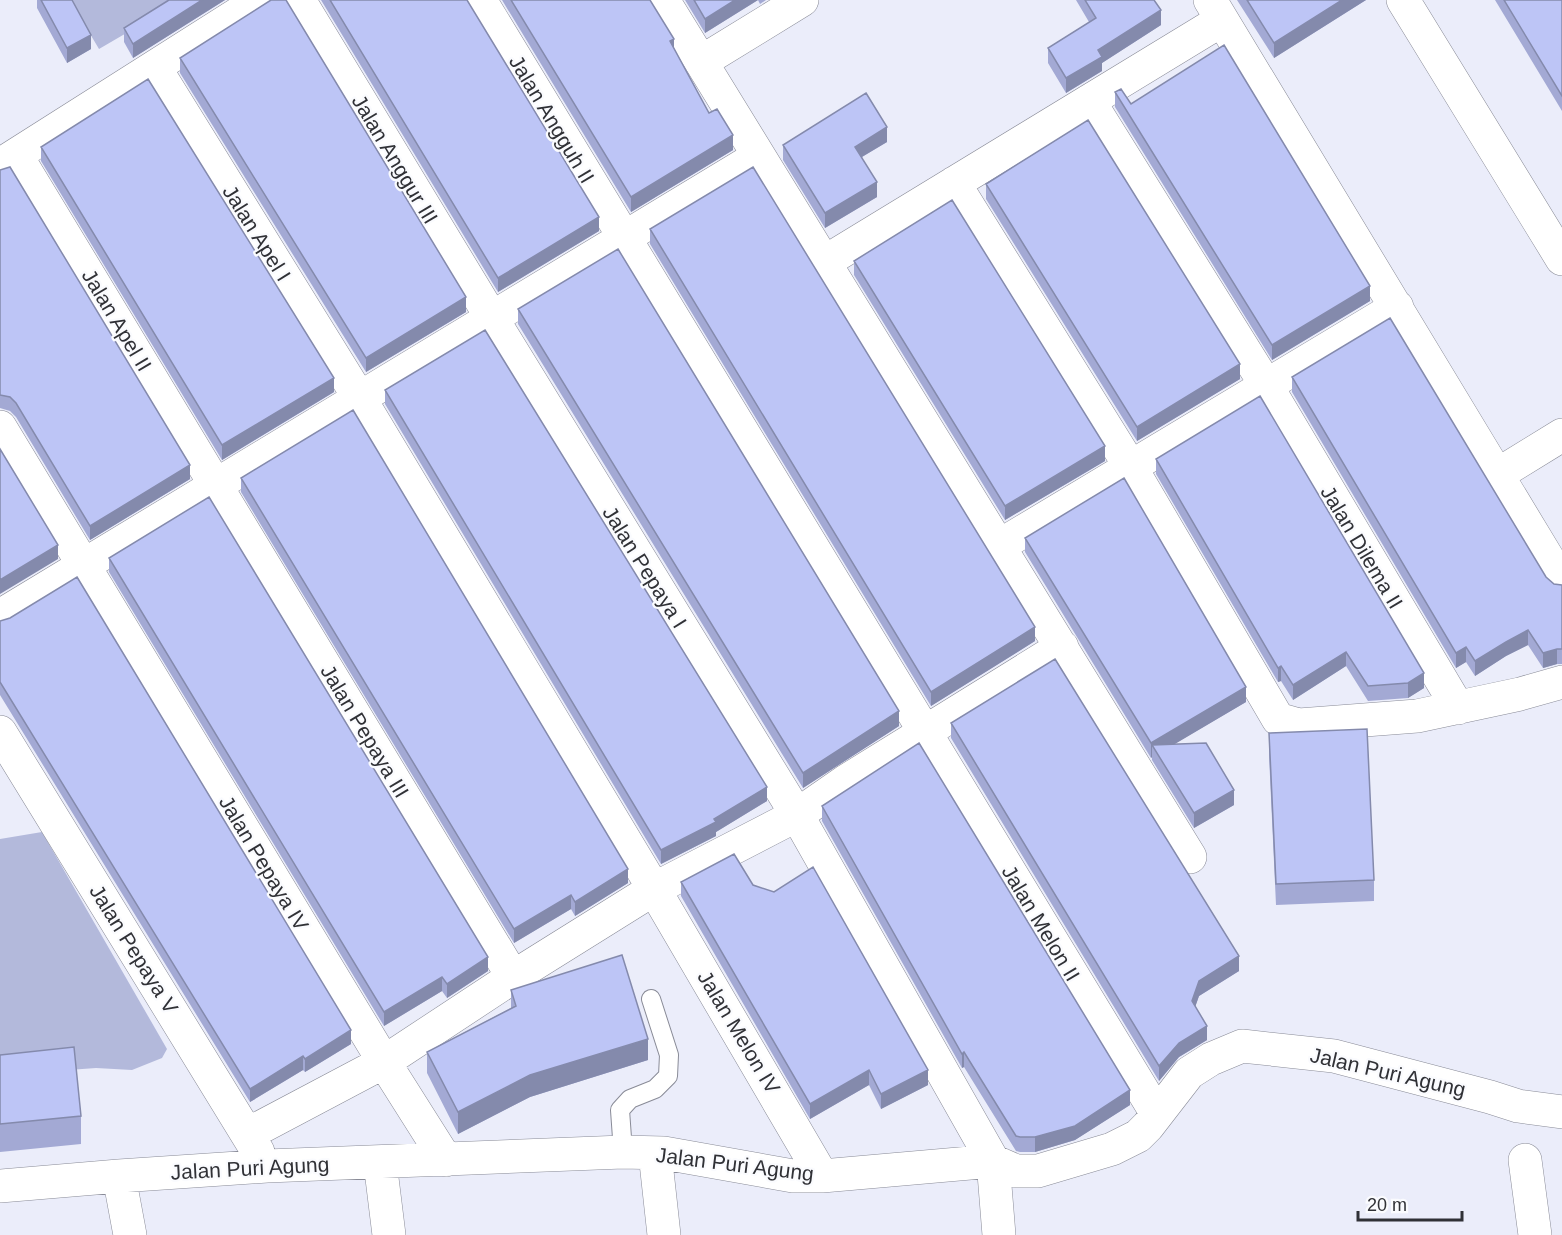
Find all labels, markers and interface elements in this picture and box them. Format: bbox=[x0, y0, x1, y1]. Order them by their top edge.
street label: Jalan Angguh II bbox=[505, 51, 599, 187]
street label: Jalan Anggur III bbox=[348, 91, 442, 227]
street label: Jalan Apel I bbox=[218, 181, 296, 285]
street label: Jalan Apel II bbox=[78, 265, 156, 375]
street label: Jalan Dilema II bbox=[1316, 482, 1408, 612]
street label: Jalan Pepaya I bbox=[598, 502, 692, 632]
street label: Jalan Pepaya III bbox=[316, 661, 414, 801]
street label: Jalan Pepaya IV bbox=[215, 792, 313, 934]
street label: Jalan Melon II bbox=[997, 861, 1085, 985]
street label: Jalan Pepaya V bbox=[85, 881, 183, 1017]
street label: Jalan Melon IV bbox=[693, 967, 785, 1097]
street label: Jalan Puri Agung bbox=[1308, 1043, 1468, 1101]
street label: Jalan Puri Agung bbox=[655, 1143, 815, 1185]
street label: Jalan Puri Agung bbox=[170, 1152, 330, 1184]
scale bar bbox=[1358, 1184, 1462, 1222]
text: 20 m bbox=[1367, 1195, 1407, 1215]

